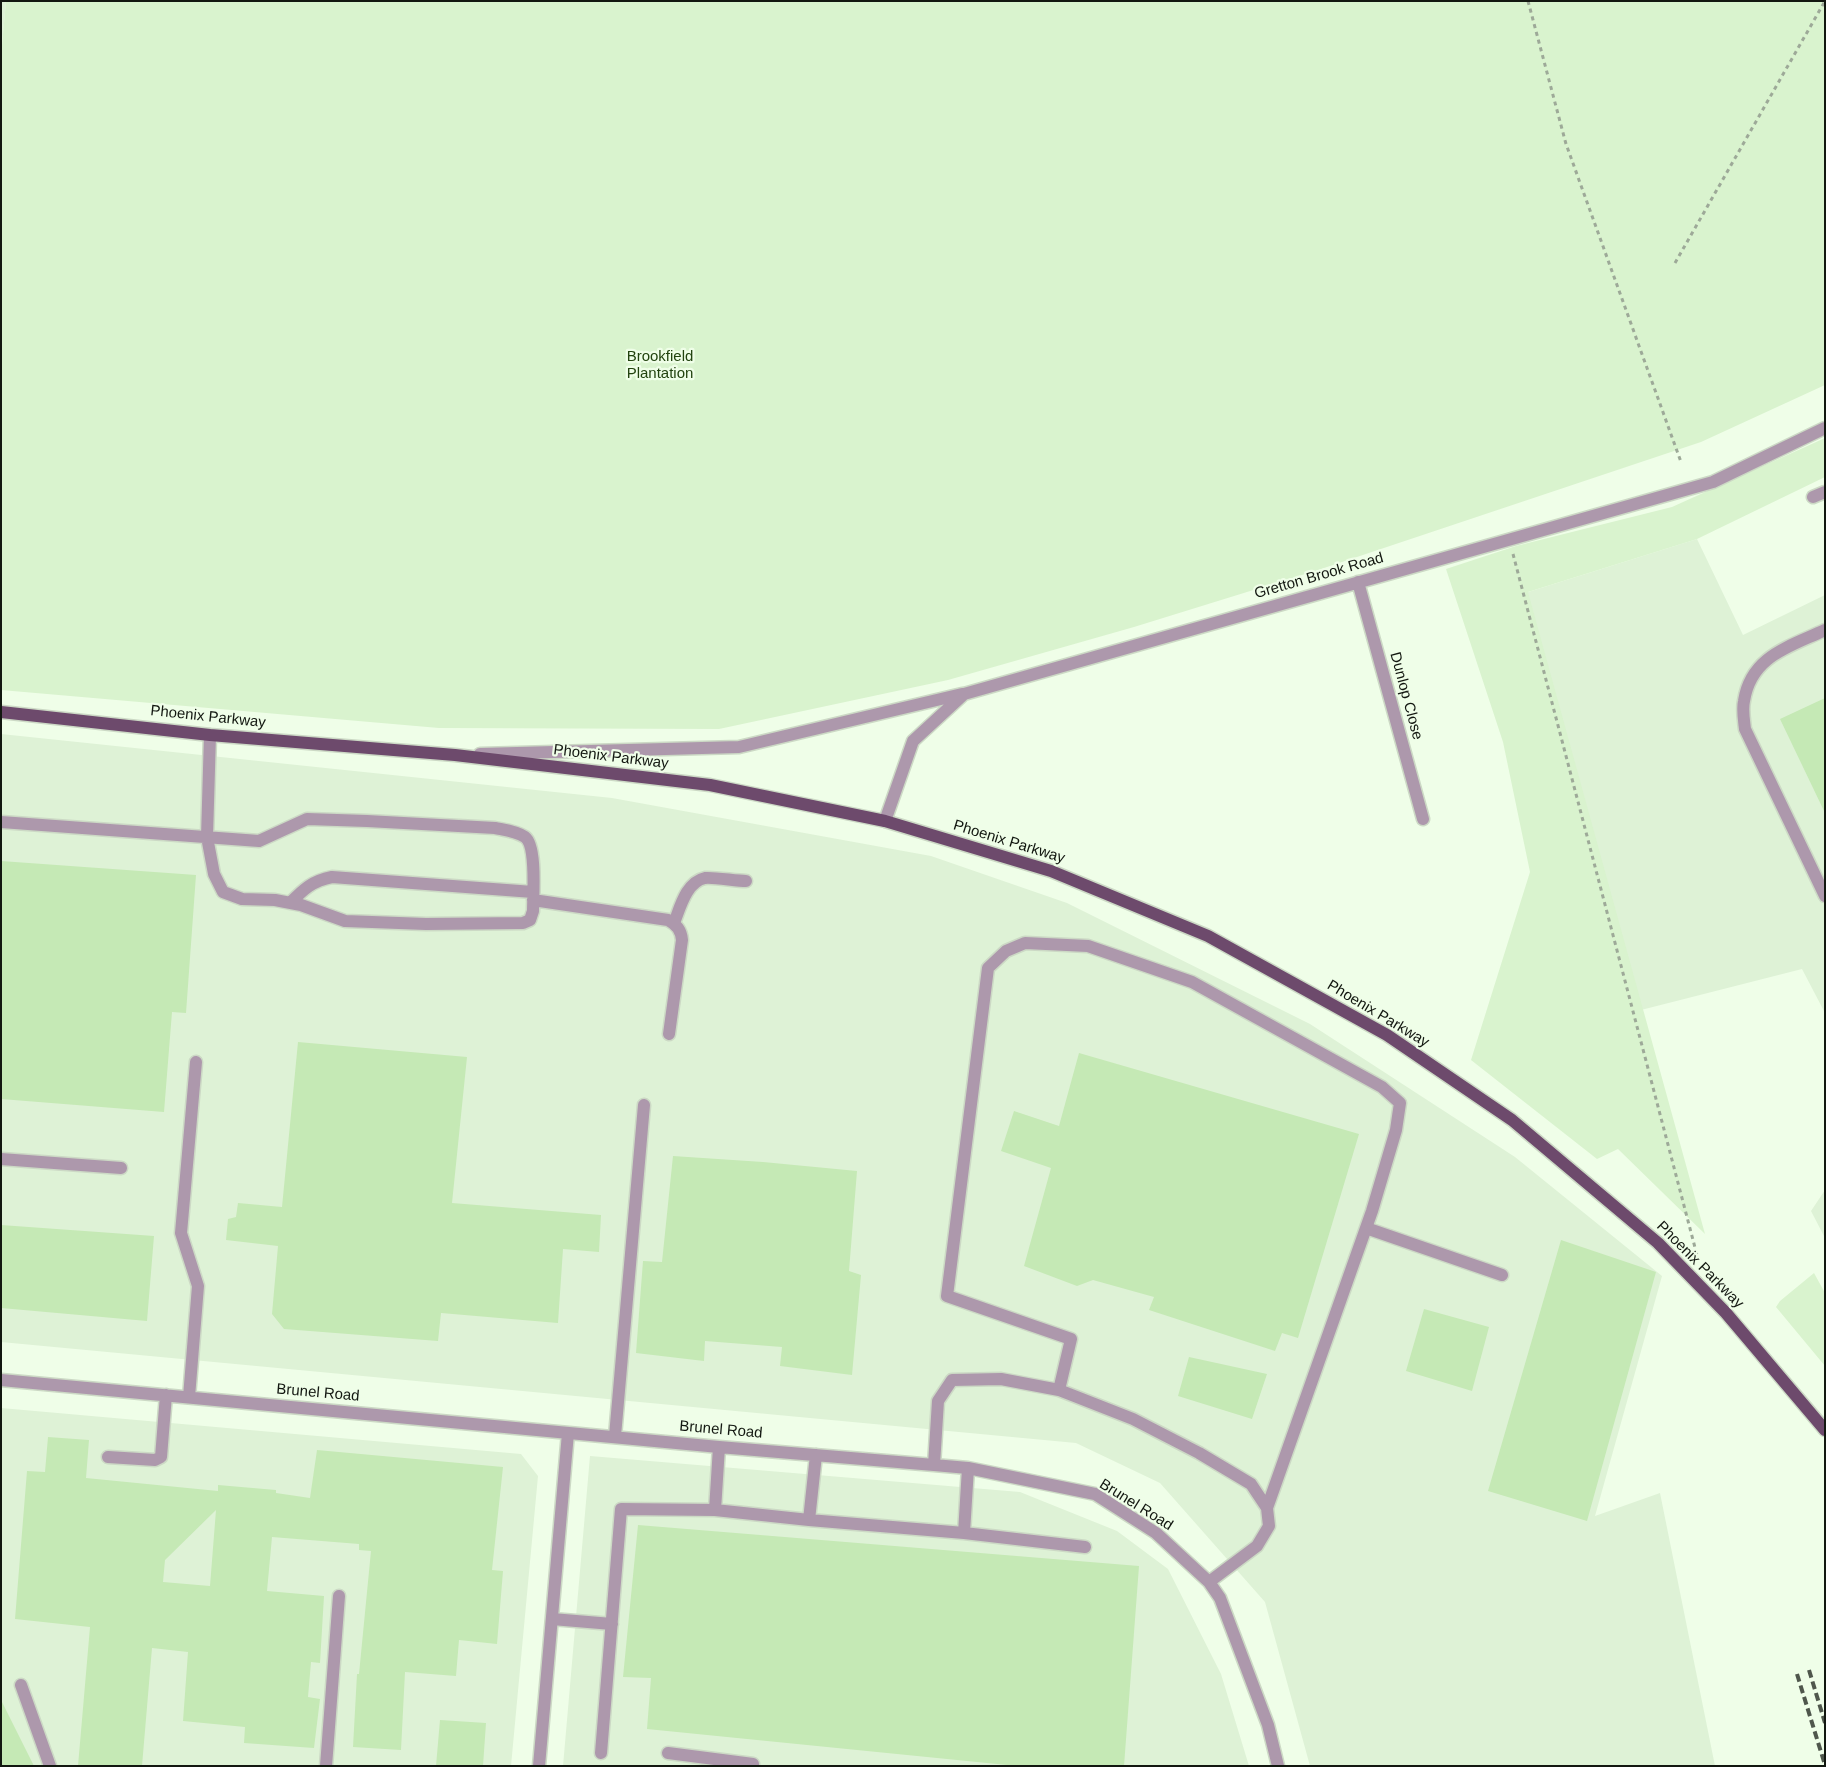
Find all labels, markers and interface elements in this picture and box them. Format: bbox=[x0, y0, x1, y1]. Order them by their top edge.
park label: Brookfield Plantation bbox=[627, 348, 693, 383]
street label: Gretton Brook Road bbox=[1252, 549, 1386, 603]
street label: Dunlop Close bbox=[1386, 650, 1426, 742]
street label: Phoenix Parkway bbox=[149, 702, 267, 732]
street label: Phoenix Parkway bbox=[552, 741, 670, 773]
street label: Phoenix Parkway bbox=[951, 816, 1067, 868]
street label: Phoenix Parkway bbox=[1324, 976, 1432, 1052]
street label: Phoenix Parkway bbox=[1653, 1218, 1747, 1312]
street label: Brunel Road bbox=[276, 1380, 360, 1406]
street label: Brunel Road bbox=[679, 1417, 763, 1443]
street label: Brunel Road bbox=[1096, 1475, 1176, 1535]

